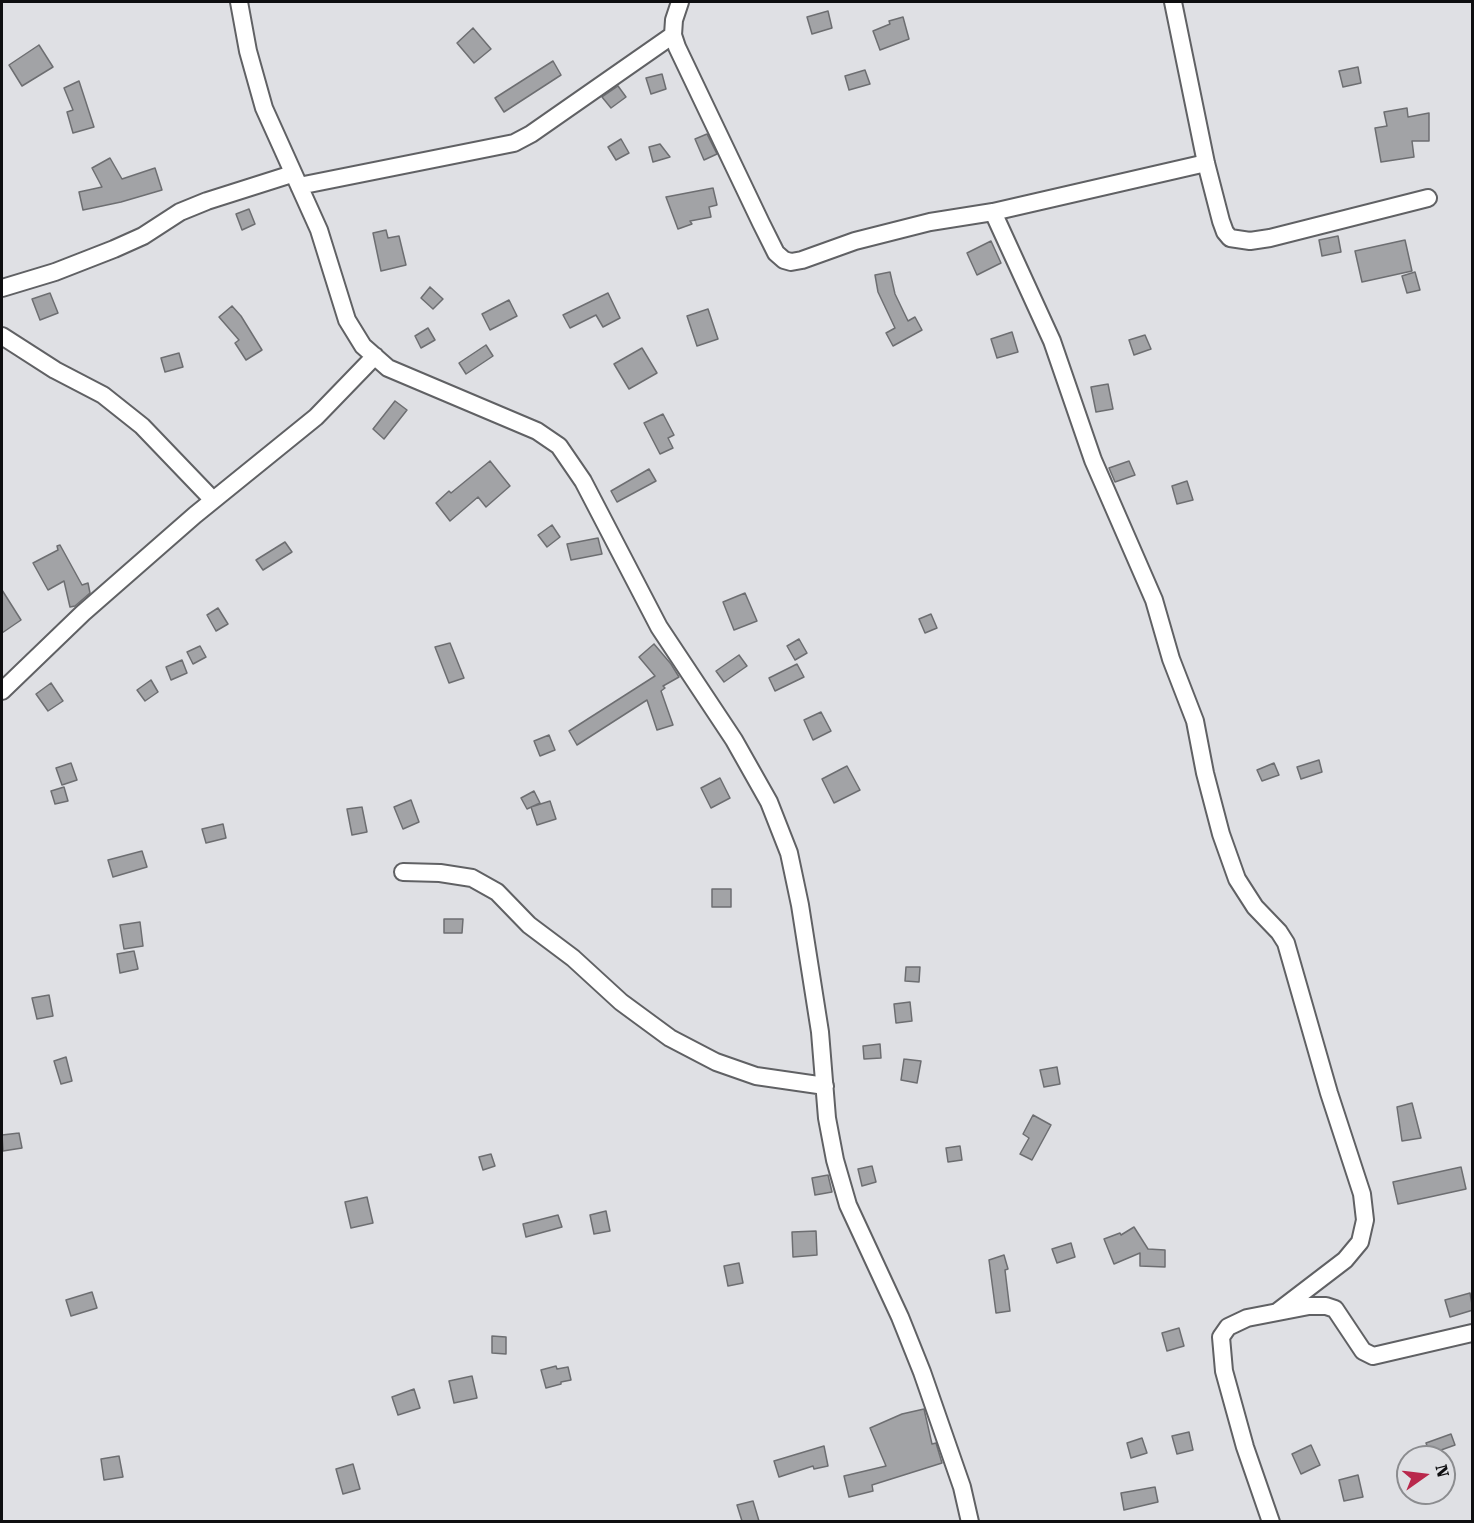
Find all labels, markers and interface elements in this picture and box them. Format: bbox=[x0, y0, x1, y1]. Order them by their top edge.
north arrow bbox=[1396, 1445, 1456, 1505]
text: N bbox=[1431, 1463, 1453, 1479]

